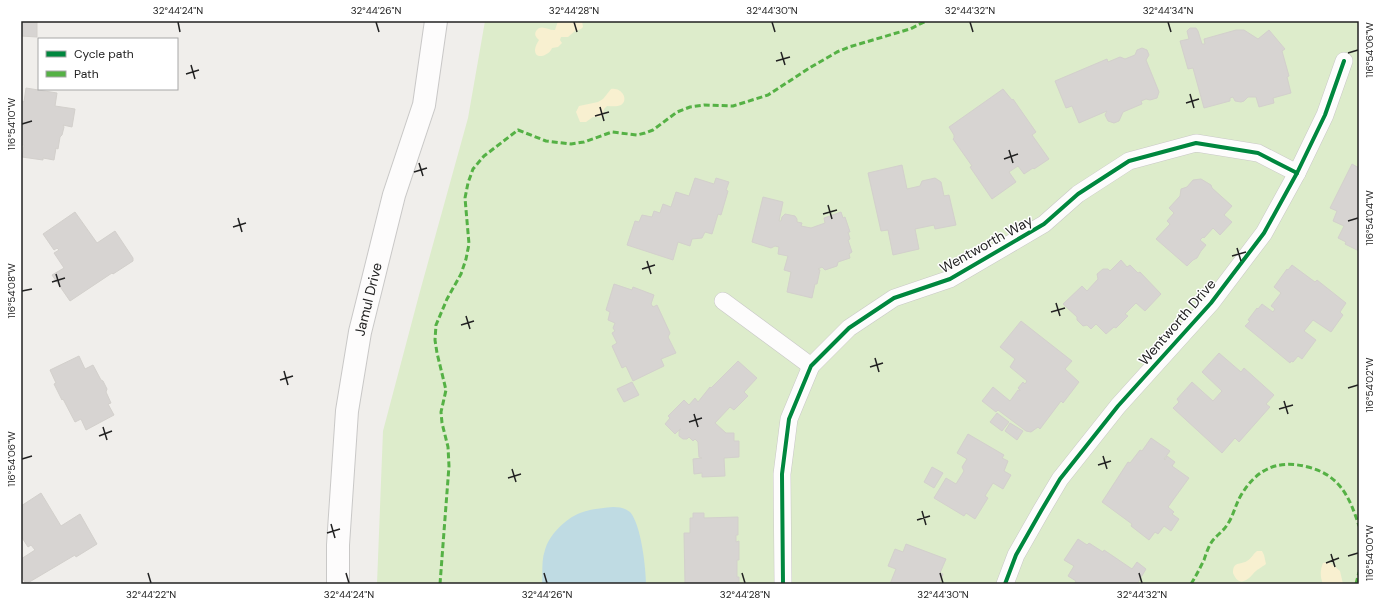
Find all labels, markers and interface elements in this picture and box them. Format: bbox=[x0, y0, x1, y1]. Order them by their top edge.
text: 32°44'24"N bbox=[153, 4, 203, 17]
text: 32°44'26"N bbox=[351, 4, 401, 17]
text: 32°44'28"N bbox=[549, 4, 599, 17]
text: 32°44'30"N bbox=[746, 4, 798, 17]
text: 32°44'32"N bbox=[945, 4, 995, 17]
text: 32°44'34"N bbox=[1143, 4, 1193, 17]
text: 116°54'06"W bbox=[1363, 22, 1376, 78]
legend bbox=[38, 38, 178, 90]
text: Cycle path bbox=[74, 46, 134, 62]
text: Path bbox=[74, 66, 99, 82]
text: 116°54'10"W bbox=[5, 98, 18, 150]
text: 116°54'04"W bbox=[1363, 190, 1376, 246]
street label: Wentworth Way bbox=[936, 211, 1036, 277]
street label: Jamul Drive bbox=[350, 261, 386, 337]
text: 116°54'08"W bbox=[5, 263, 18, 319]
street label: Wentworth Drive bbox=[1135, 275, 1219, 369]
text: 116°54'02"W bbox=[1363, 357, 1376, 412]
text: 116°54'06"W bbox=[5, 431, 18, 487]
text: 116°54'00"W bbox=[1363, 525, 1376, 581]
text: 32°44'22"N bbox=[126, 588, 176, 601]
text: 32°44'24"N bbox=[324, 588, 374, 601]
text: 32°44'26"N bbox=[522, 588, 572, 601]
text: 32°44'28"N bbox=[720, 588, 770, 601]
text: 32°44'30"N bbox=[917, 588, 969, 601]
text: 32°44'32"N bbox=[1117, 588, 1167, 601]

